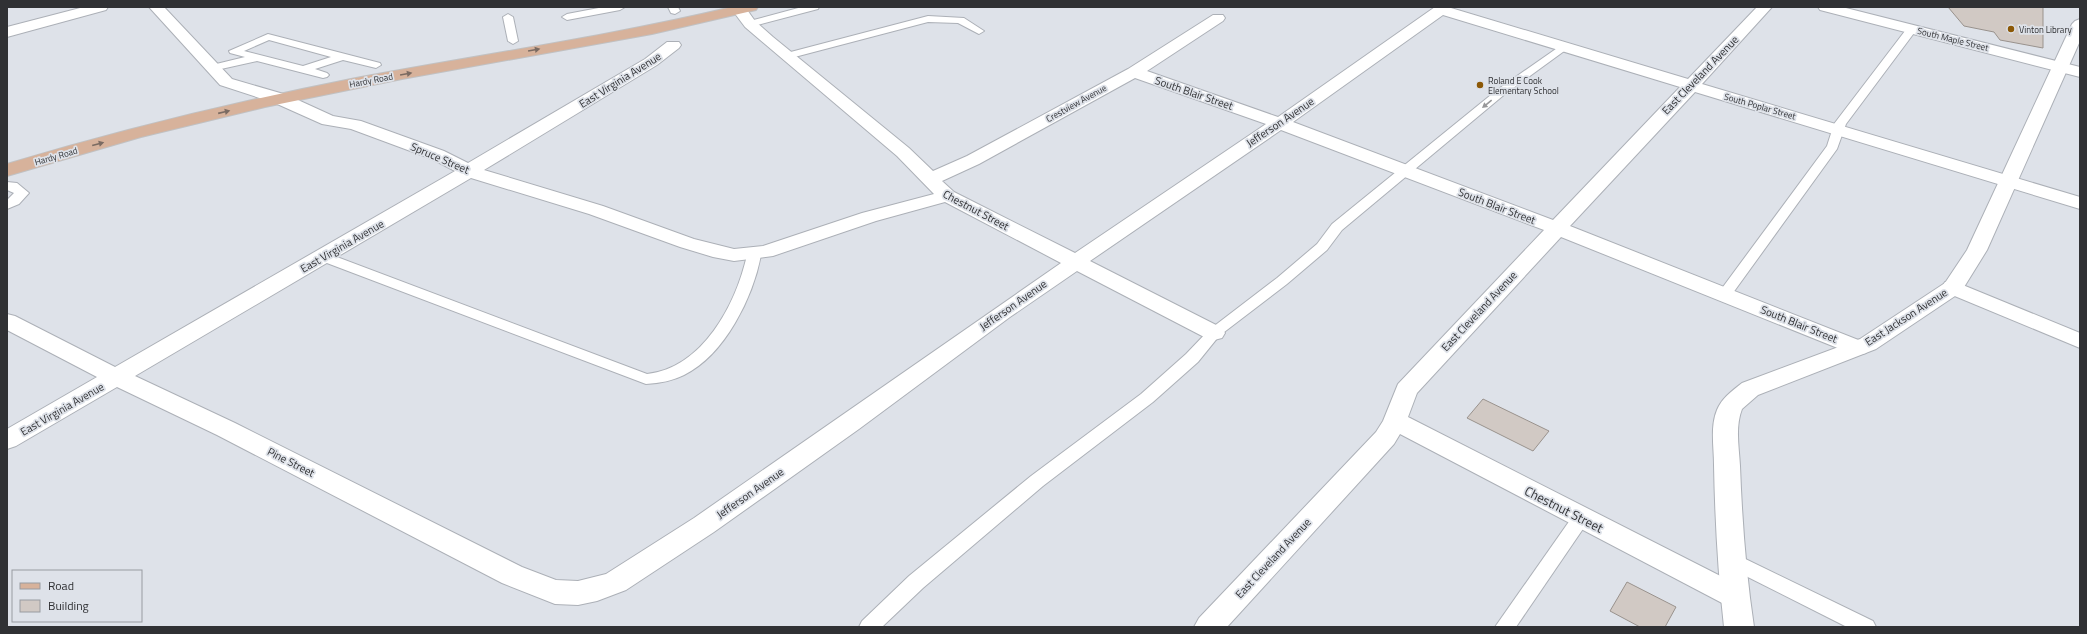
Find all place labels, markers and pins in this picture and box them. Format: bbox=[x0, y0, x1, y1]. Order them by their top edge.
place label: Vinton Library bbox=[2019, 23, 2072, 36]
marker: Vinton Library bbox=[2006, 24, 2016, 34]
place label: Roland E Cook Elementary School bbox=[1488, 74, 1559, 97]
marker: Roland E Cook Elementary School bbox=[1475, 80, 1485, 90]

